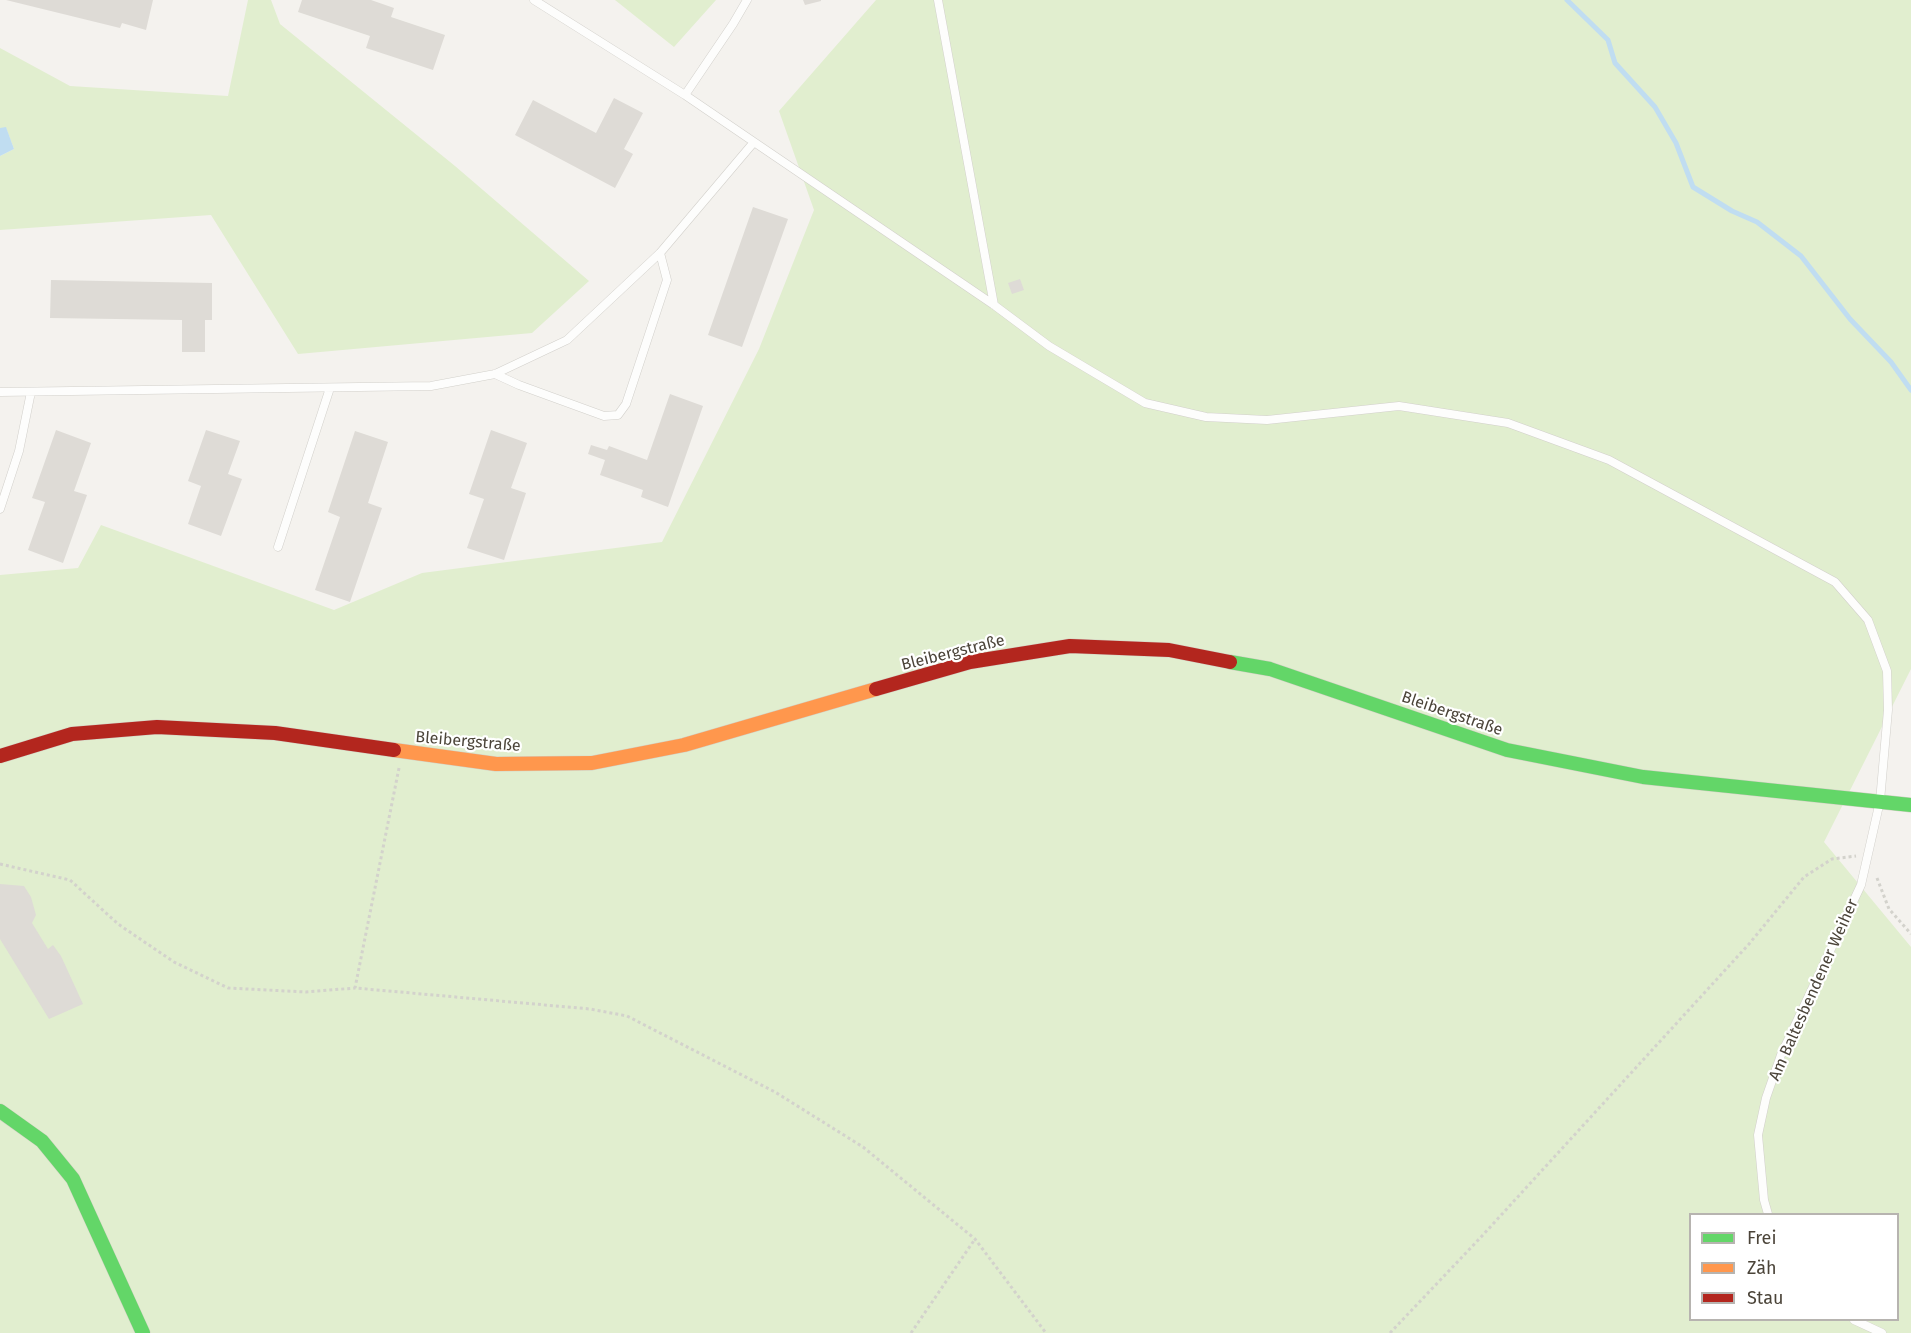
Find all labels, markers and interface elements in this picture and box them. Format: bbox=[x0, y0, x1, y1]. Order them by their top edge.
street label: Bleibergstraße bbox=[899, 631, 1007, 675]
street label: Bleibergstraße bbox=[1399, 688, 1505, 740]
street label: Bleibergstraße bbox=[415, 728, 521, 756]
street label: Am Baltesbendener Weiher bbox=[1765, 896, 1863, 1084]
legend bbox=[1689, 1213, 1899, 1321]
text: Frei bbox=[1747, 1227, 1777, 1249]
text: Zäh bbox=[1747, 1257, 1776, 1279]
text: Stau bbox=[1747, 1287, 1783, 1309]

